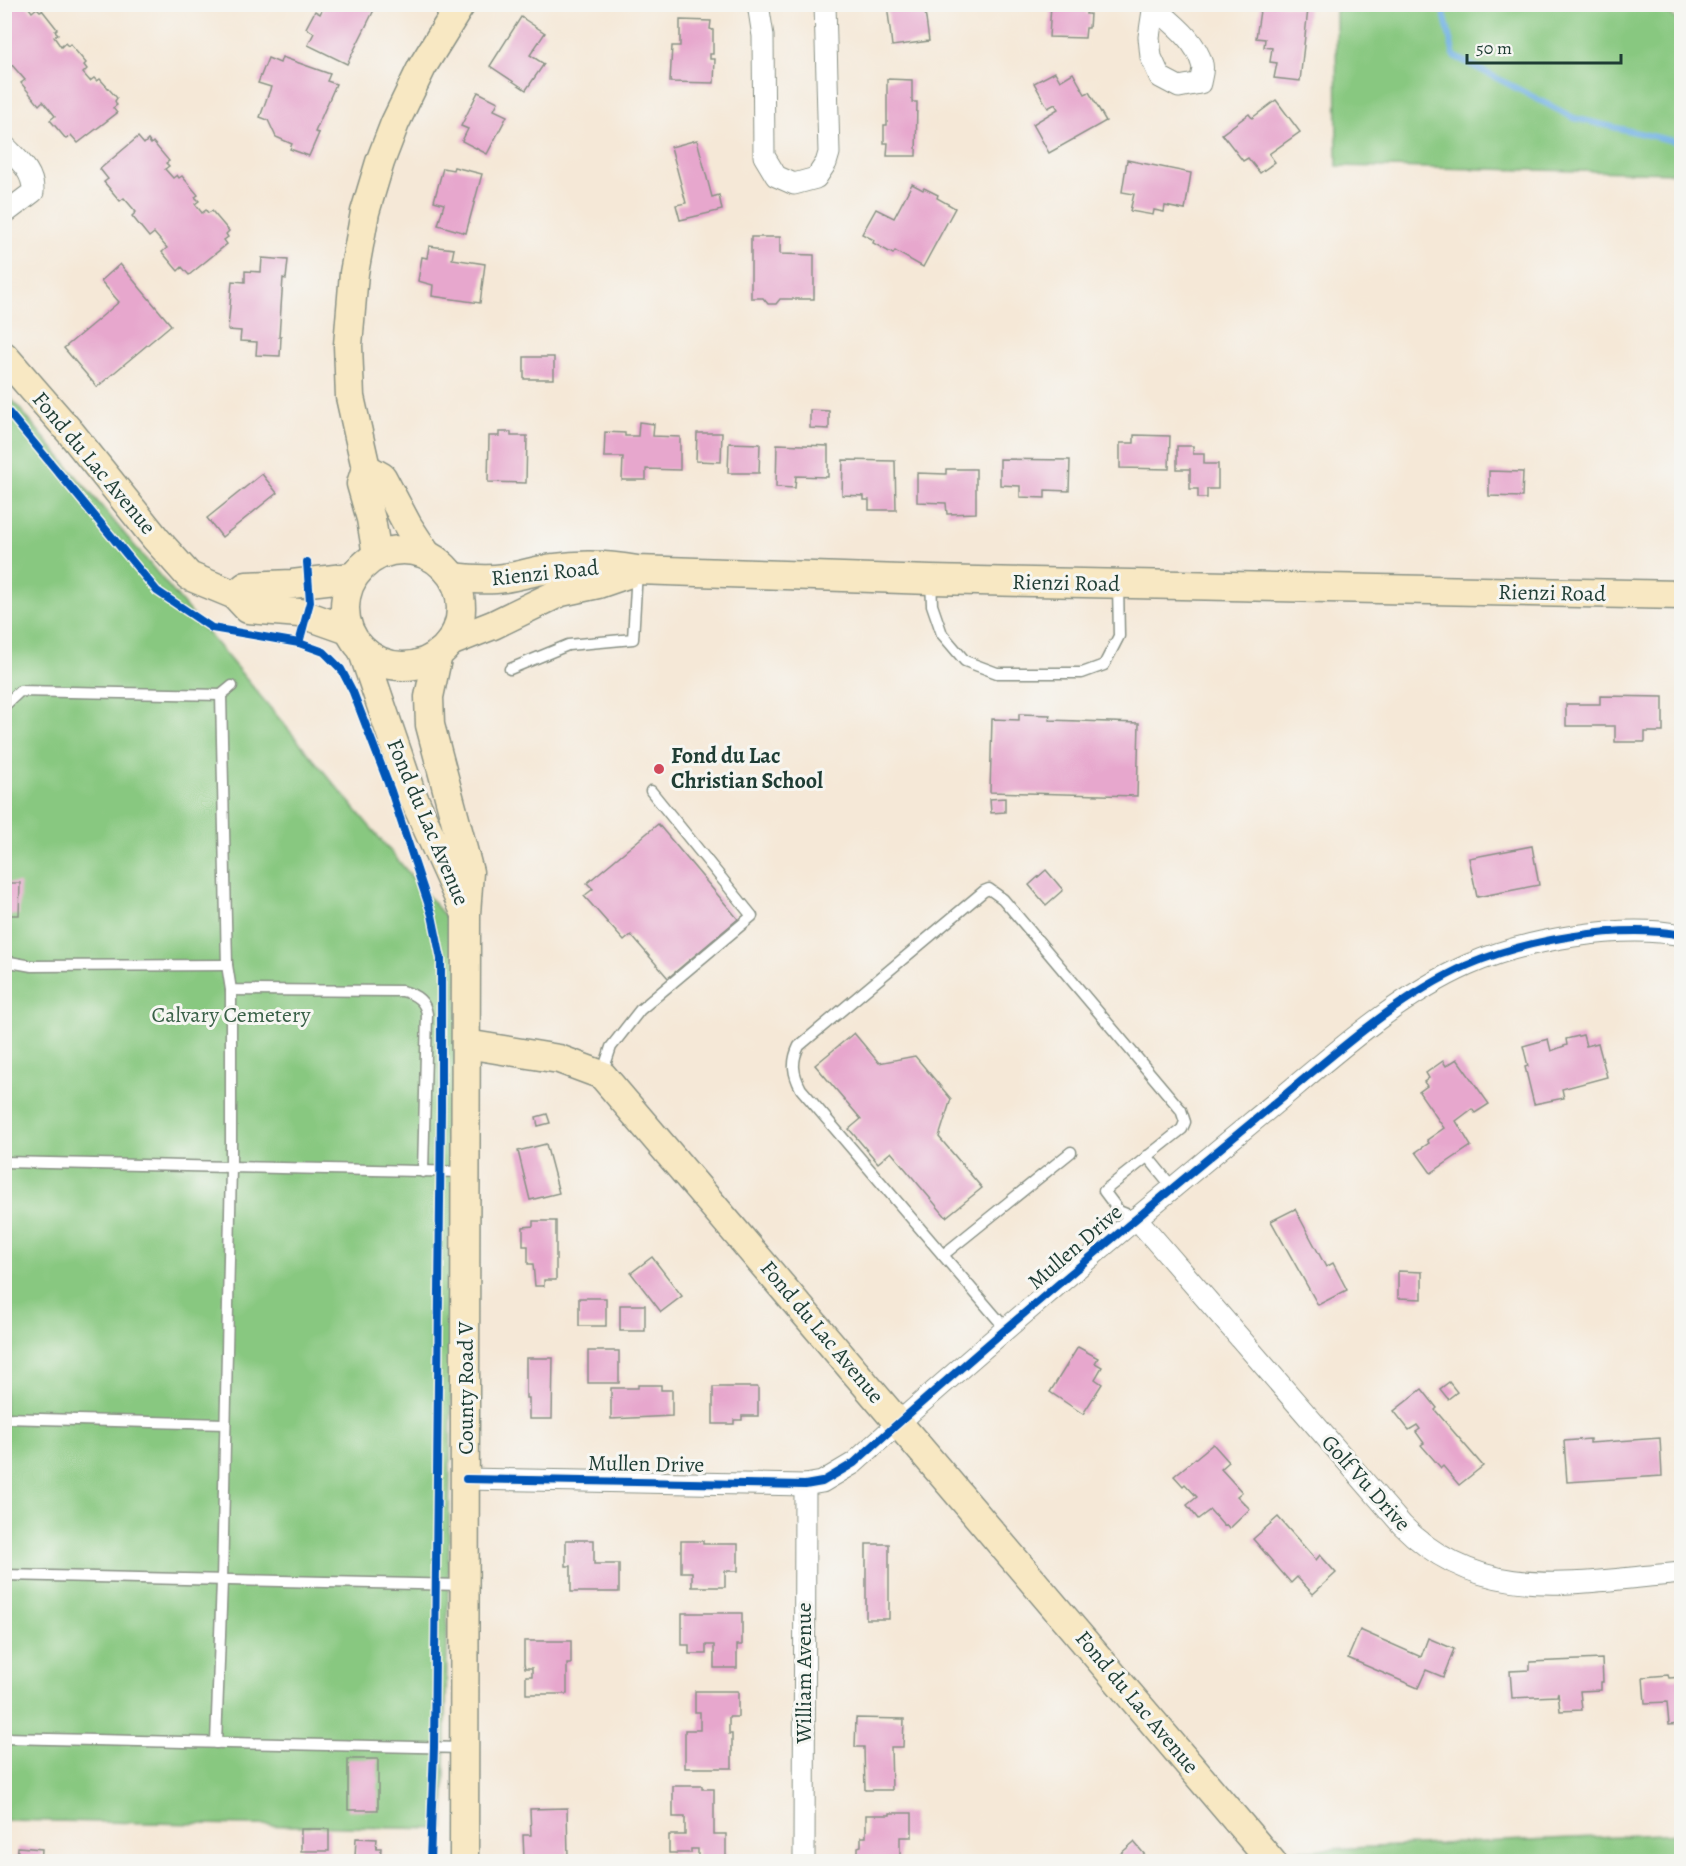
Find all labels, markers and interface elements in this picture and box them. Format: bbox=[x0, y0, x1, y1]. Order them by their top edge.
scale bar bbox=[1467, 27, 1622, 65]
text: 50 m bbox=[1476, 36, 1512, 60]
street label: Fond du Lac Avenue bbox=[25, 385, 163, 541]
street label: Rienzi Road bbox=[490, 552, 600, 594]
street label: Rienzi Road bbox=[1012, 567, 1120, 599]
street label: Rienzi Road bbox=[1498, 577, 1606, 609]
street label: Fond du Lac Avenue bbox=[379, 734, 477, 910]
place label: Fond du Lac Christian School bbox=[671, 741, 823, 796]
marker: Fond du Lac Christian School bbox=[652, 762, 666, 776]
park label: Calvary Cemetery bbox=[151, 1000, 311, 1030]
street label: Mullen Drive bbox=[1021, 1197, 1129, 1297]
street label: Fond du Lac Avenue bbox=[753, 1254, 891, 1410]
street label: County Road V bbox=[451, 1321, 481, 1455]
street label: Golf Vu Drive bbox=[1315, 1428, 1417, 1538]
street label: Mullen Drive bbox=[587, 1448, 705, 1480]
street label: William Avenue bbox=[789, 1602, 819, 1745]
street label: Fond du Lac Avenue bbox=[1068, 1624, 1206, 1780]

